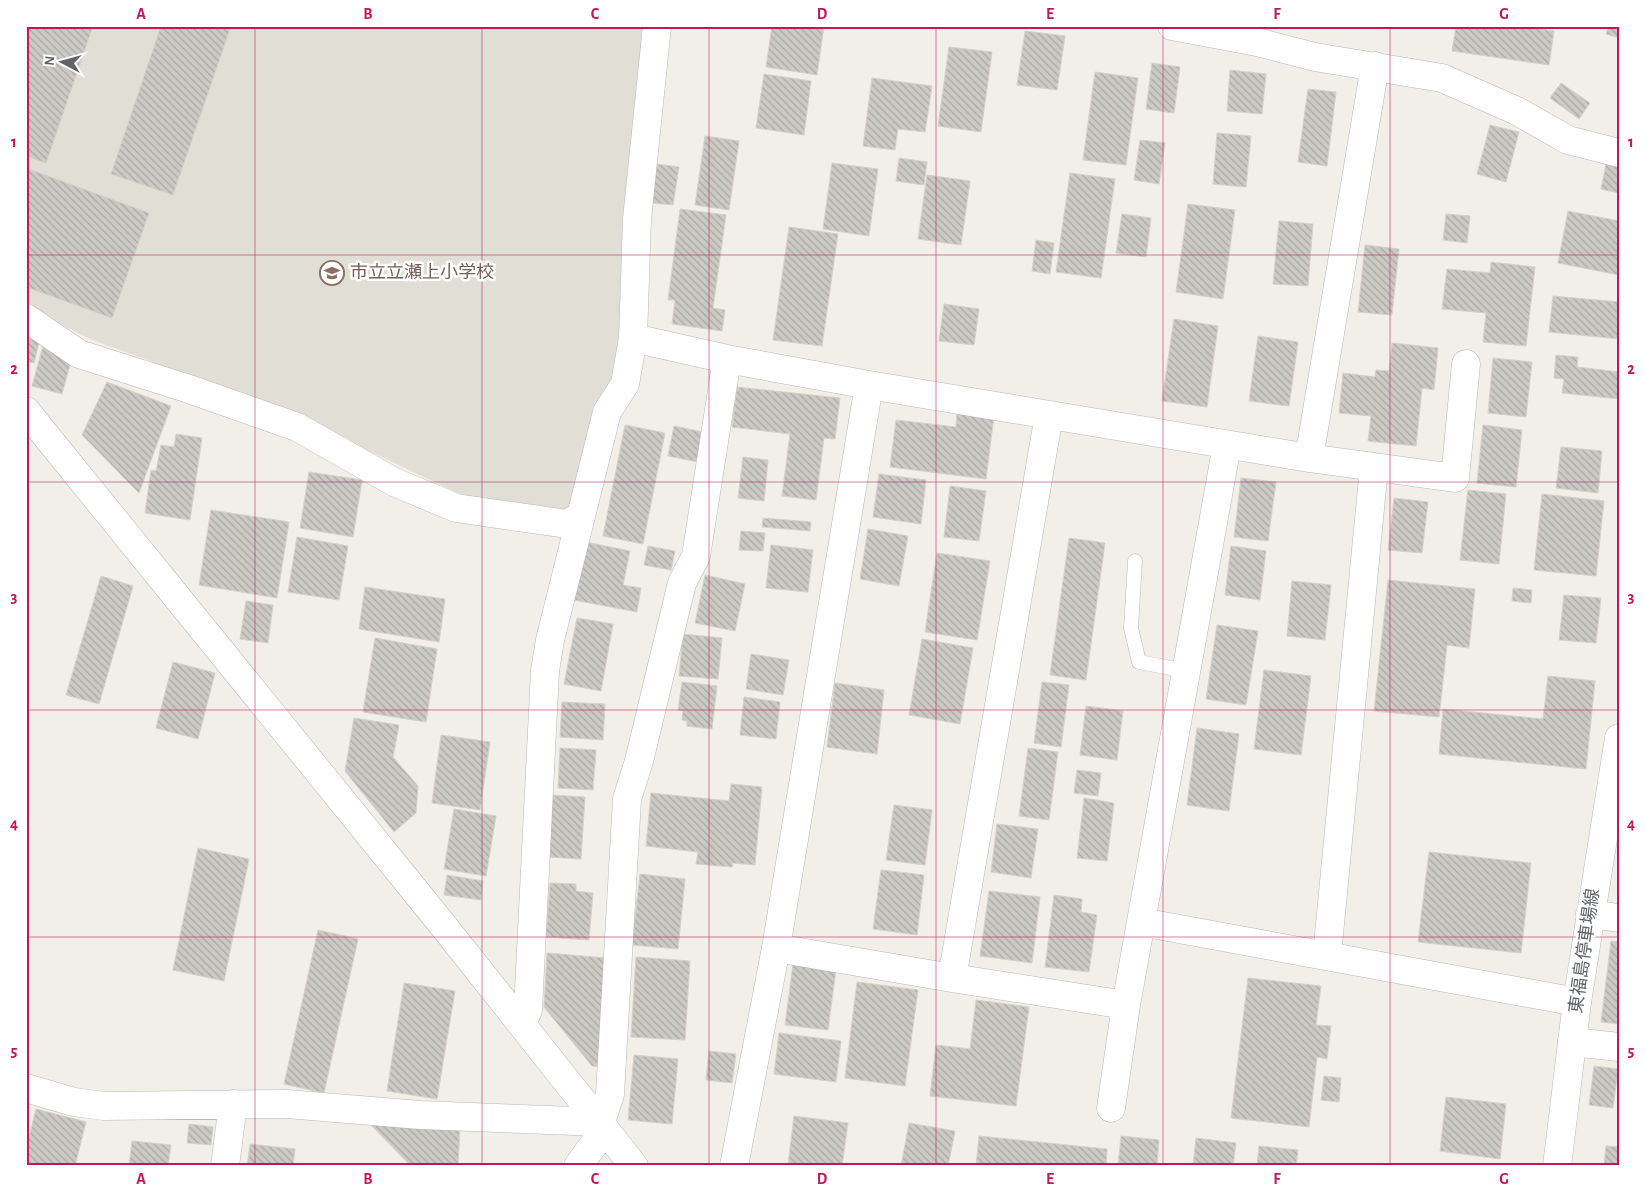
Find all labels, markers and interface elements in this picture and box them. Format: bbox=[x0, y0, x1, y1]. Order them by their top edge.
text: A bbox=[136, 6, 146, 22]
text: B bbox=[363, 6, 373, 22]
text: C bbox=[591, 6, 600, 22]
text: D bbox=[817, 6, 828, 22]
text: E bbox=[1046, 6, 1054, 22]
text: F bbox=[1273, 6, 1281, 22]
text: G bbox=[1499, 6, 1509, 22]
north arrow bbox=[38, 38, 88, 88]
text: N bbox=[43, 55, 58, 66]
text: 1 bbox=[11, 134, 17, 150]
text: 1 bbox=[1628, 134, 1634, 150]
school or university icon: 市立立瀬上小学校 bbox=[319, 260, 345, 286]
place label: 市立立瀬上小学校 bbox=[350, 262, 494, 282]
text: 2 bbox=[10, 361, 18, 377]
text: 2 bbox=[1627, 361, 1635, 377]
text: 3 bbox=[11, 589, 18, 605]
text: 3 bbox=[1628, 589, 1635, 605]
text: 4 bbox=[10, 816, 18, 832]
text: 4 bbox=[1627, 816, 1635, 832]
street label: 東福島停車場線 bbox=[1565, 887, 1603, 1015]
text: 5 bbox=[11, 1043, 18, 1059]
text: 5 bbox=[1628, 1043, 1635, 1059]
text: A bbox=[136, 1171, 146, 1187]
text: B bbox=[363, 1171, 373, 1187]
text: C bbox=[591, 1171, 600, 1187]
text: D bbox=[817, 1171, 828, 1187]
text: E bbox=[1046, 1171, 1054, 1187]
text: F bbox=[1273, 1171, 1281, 1187]
text: G bbox=[1499, 1171, 1509, 1187]

